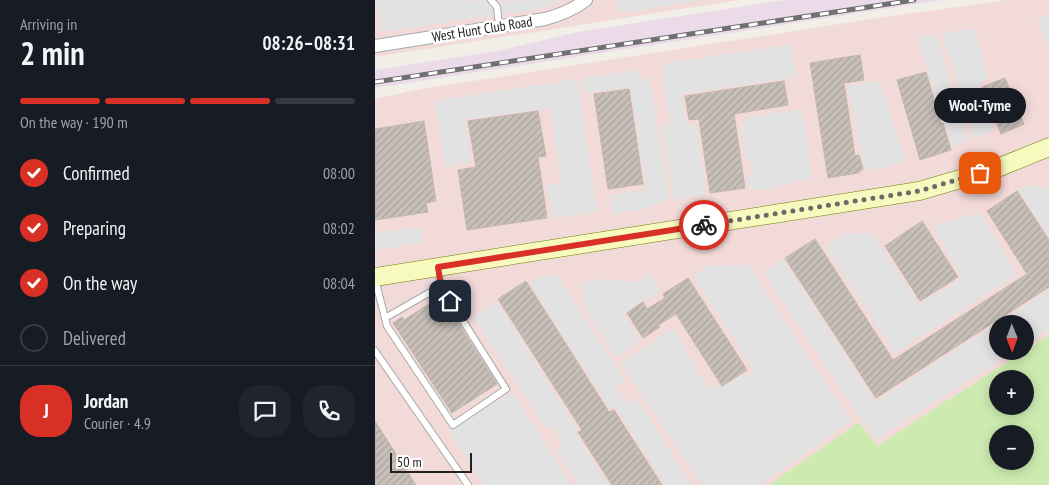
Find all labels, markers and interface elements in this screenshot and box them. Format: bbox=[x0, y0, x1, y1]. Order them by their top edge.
street label: West Hunt Club Road bbox=[430, 12, 534, 46]
text: Arriving in bbox=[20, 14, 77, 34]
text: 08:26–08:31 bbox=[262, 31, 355, 55]
text: 2 min bbox=[20, 32, 85, 74]
callout: Wool-Tyme bbox=[934, 88, 1026, 123]
text: Wool-Tyme bbox=[949, 95, 1011, 115]
text: On the way · 190 m bbox=[20, 112, 128, 132]
pin bbox=[959, 152, 1001, 194]
icon: check bbox=[20, 159, 48, 187]
icon: bag bbox=[966, 159, 994, 187]
text: Confirmed bbox=[63, 161, 130, 185]
text: 08:00 bbox=[323, 163, 355, 183]
courier bbox=[679, 200, 729, 250]
icon: bike bbox=[690, 211, 718, 239]
icon: check bbox=[20, 214, 48, 242]
text: Preparing bbox=[63, 216, 126, 240]
text: 08:02 bbox=[323, 218, 355, 238]
icon: check bbox=[20, 269, 48, 297]
text: On the way bbox=[63, 271, 137, 295]
text: 08:04 bbox=[323, 273, 355, 293]
pin bbox=[429, 280, 471, 322]
icon: home bbox=[436, 287, 464, 315]
north arrow bbox=[989, 315, 1034, 360]
map controls bbox=[989, 315, 1034, 470]
text: Delivered bbox=[63, 326, 126, 350]
button: + bbox=[989, 370, 1034, 415]
button: chat bbox=[239, 385, 291, 437]
button: phone bbox=[303, 385, 355, 437]
text: Jordan bbox=[84, 389, 128, 413]
text: J bbox=[43, 399, 49, 423]
text: Courier · 4.9 bbox=[84, 413, 151, 433]
button: − bbox=[989, 425, 1034, 470]
scale bar bbox=[390, 450, 473, 473]
text: 50 m bbox=[397, 453, 422, 471]

